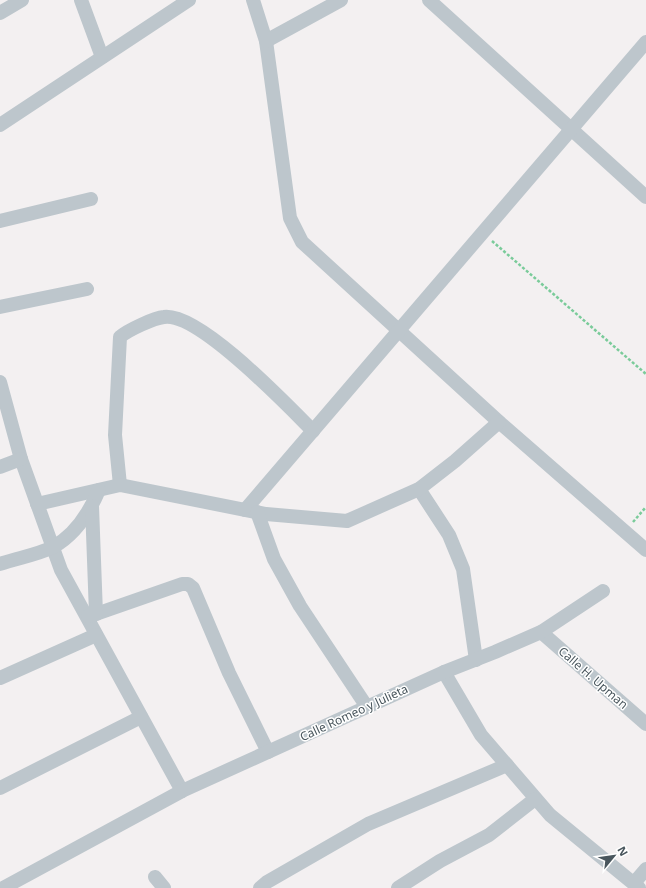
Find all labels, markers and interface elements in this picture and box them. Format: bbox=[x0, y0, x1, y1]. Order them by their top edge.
street label: Calle H. Upman bbox=[555, 643, 632, 713]
street label: Calle Romeo y Julieta bbox=[297, 680, 411, 745]
north arrow bbox=[594, 836, 634, 876]
text: N bbox=[614, 843, 632, 858]

